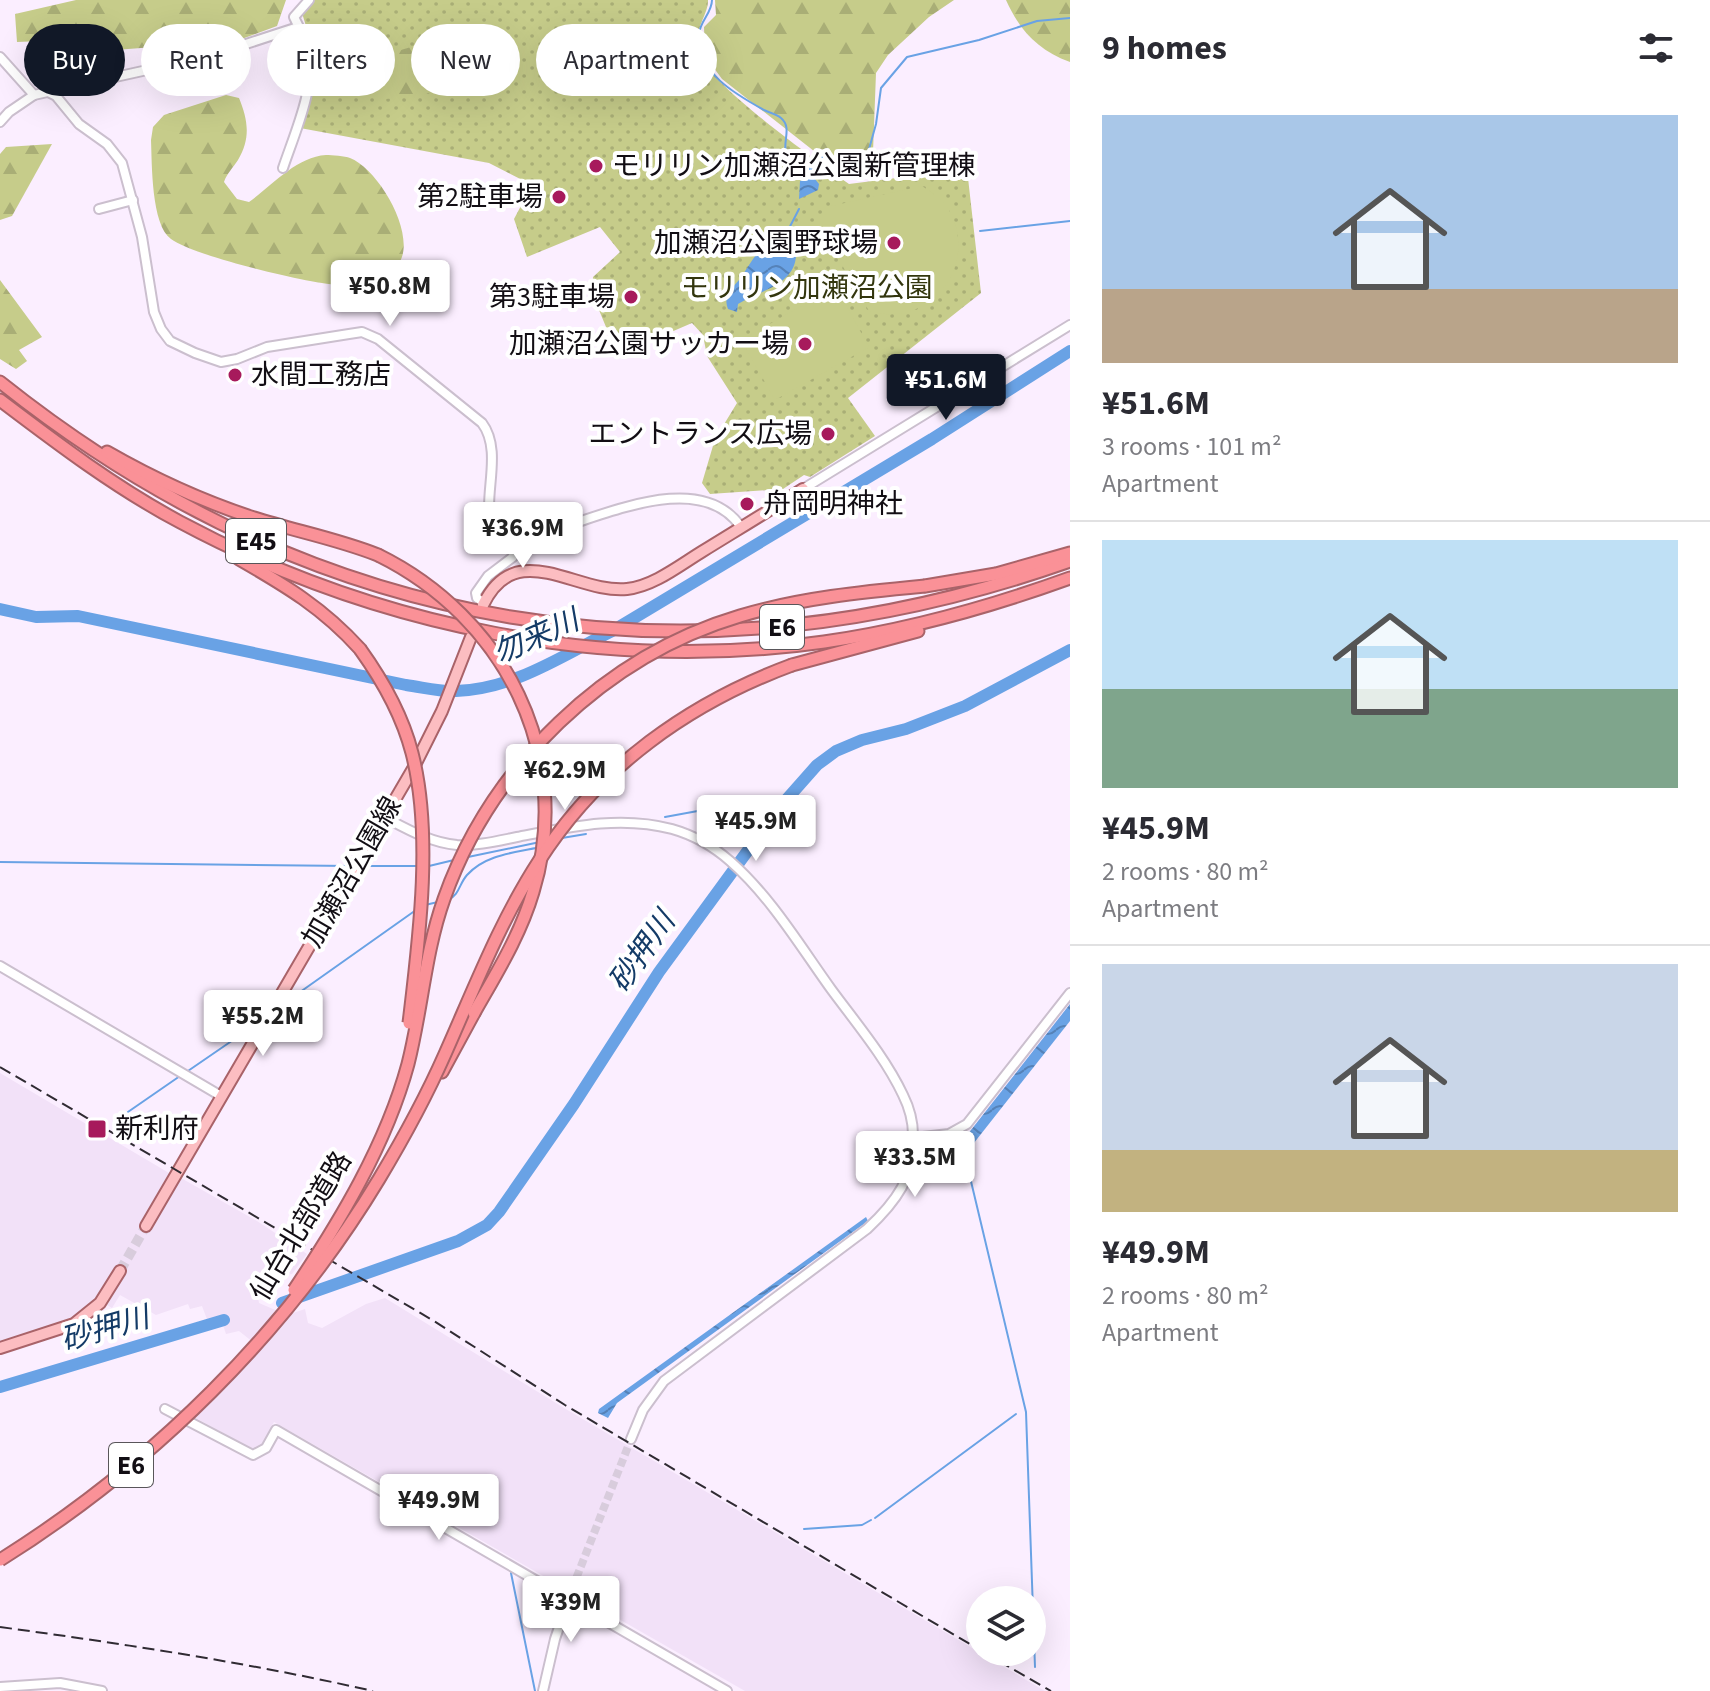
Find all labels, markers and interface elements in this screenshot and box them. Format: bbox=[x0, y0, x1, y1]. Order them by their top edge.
chip: Buy bbox=[24, 24, 125, 96]
chip: Rent bbox=[141, 24, 251, 96]
chip: Filters bbox=[267, 24, 395, 96]
chip: New bbox=[411, 24, 520, 96]
chip: Apartment bbox=[536, 24, 717, 96]
text: 9 homes bbox=[1102, 24, 1227, 73]
icon: filters bbox=[1634, 26, 1678, 70]
place label: モリリン加瀬沼公園新管理棟 bbox=[612, 146, 976, 186]
marker: モリリン加瀬沼公園新管理棟 bbox=[587, 157, 605, 175]
icon: home bbox=[1318, 167, 1462, 311]
place label: 第2駐車場 bbox=[417, 177, 543, 217]
marker: 第2駐車場 bbox=[550, 188, 568, 206]
place label: 加瀬沼公園野球場 bbox=[654, 223, 878, 263]
marker: 加瀬沼公園野球場 bbox=[885, 234, 903, 252]
pin: ¥50.8M bbox=[325, 260, 455, 328]
text: ¥50.8M bbox=[349, 267, 431, 304]
park label: モリリン加瀬沼公園 bbox=[681, 268, 933, 308]
place label: 第3駐車場 bbox=[489, 277, 615, 317]
marker: 第3駐車場 bbox=[622, 288, 640, 306]
place label: 加瀬沼公園サッカー場 bbox=[509, 324, 789, 364]
marker: 加瀬沼公園サッカー場 bbox=[796, 335, 814, 353]
pin: ¥51.6M bbox=[881, 354, 1011, 422]
place label: 水間工務店 bbox=[251, 355, 391, 395]
text: ¥51.6M bbox=[905, 361, 987, 398]
marker: 水間工務店 bbox=[226, 366, 244, 384]
text: ¥51.6M bbox=[1102, 379, 1210, 428]
place label: エントランス広場 bbox=[589, 414, 812, 454]
marker: エントランス広場 bbox=[819, 425, 837, 443]
text: 3 rooms · 101 m² bbox=[1102, 428, 1281, 465]
text: Apartment bbox=[1102, 465, 1219, 502]
place label: 舟岡明神社 bbox=[763, 484, 903, 524]
marker: 舟岡明神社 bbox=[738, 495, 756, 513]
pin: ¥36.9M bbox=[458, 502, 588, 570]
text: ¥36.9M bbox=[482, 509, 564, 546]
road number: E45 bbox=[226, 519, 286, 563]
icon: home bbox=[1318, 592, 1462, 736]
water label: 勿来川 bbox=[486, 598, 589, 675]
road number: E6 bbox=[760, 605, 804, 649]
pin: ¥62.9M bbox=[500, 744, 630, 812]
text: ¥62.9M bbox=[524, 751, 606, 788]
street label: 加瀬沼公園線 bbox=[293, 789, 411, 955]
pin: ¥45.9M bbox=[691, 795, 821, 863]
text: ¥45.9M bbox=[715, 802, 797, 839]
text: ¥45.9M bbox=[1102, 804, 1210, 853]
text: 2 rooms · 80 m² bbox=[1102, 853, 1269, 890]
text: Apartment bbox=[1102, 890, 1219, 927]
water label: 砂押川 bbox=[599, 900, 687, 1001]
pin: ¥55.2M bbox=[198, 990, 328, 1058]
text: ¥55.2M bbox=[222, 997, 304, 1034]
icon: home bbox=[1318, 1016, 1462, 1160]
place label: 新利府 bbox=[115, 1109, 199, 1149]
marker: 新利府 bbox=[86, 1118, 108, 1140]
pin: ¥33.5M bbox=[850, 1131, 980, 1199]
text: ¥33.5M bbox=[874, 1138, 956, 1175]
street label: 仙台北部道路 bbox=[241, 1144, 361, 1308]
text: ¥49.9M bbox=[1102, 1228, 1210, 1277]
text: 2 rooms · 80 m² bbox=[1102, 1277, 1269, 1314]
water label: 砂押川 bbox=[56, 1295, 157, 1362]
text: Apartment bbox=[1102, 1314, 1219, 1351]
road number: E6 bbox=[109, 1443, 153, 1487]
pin: ¥49.9M bbox=[374, 1474, 504, 1542]
text: ¥49.9M bbox=[398, 1481, 480, 1518]
pin: ¥39M bbox=[524, 1576, 618, 1644]
text: ¥39M bbox=[541, 1583, 602, 1620]
map controls bbox=[966, 1586, 1046, 1666]
button: layers bbox=[966, 1586, 1046, 1666]

